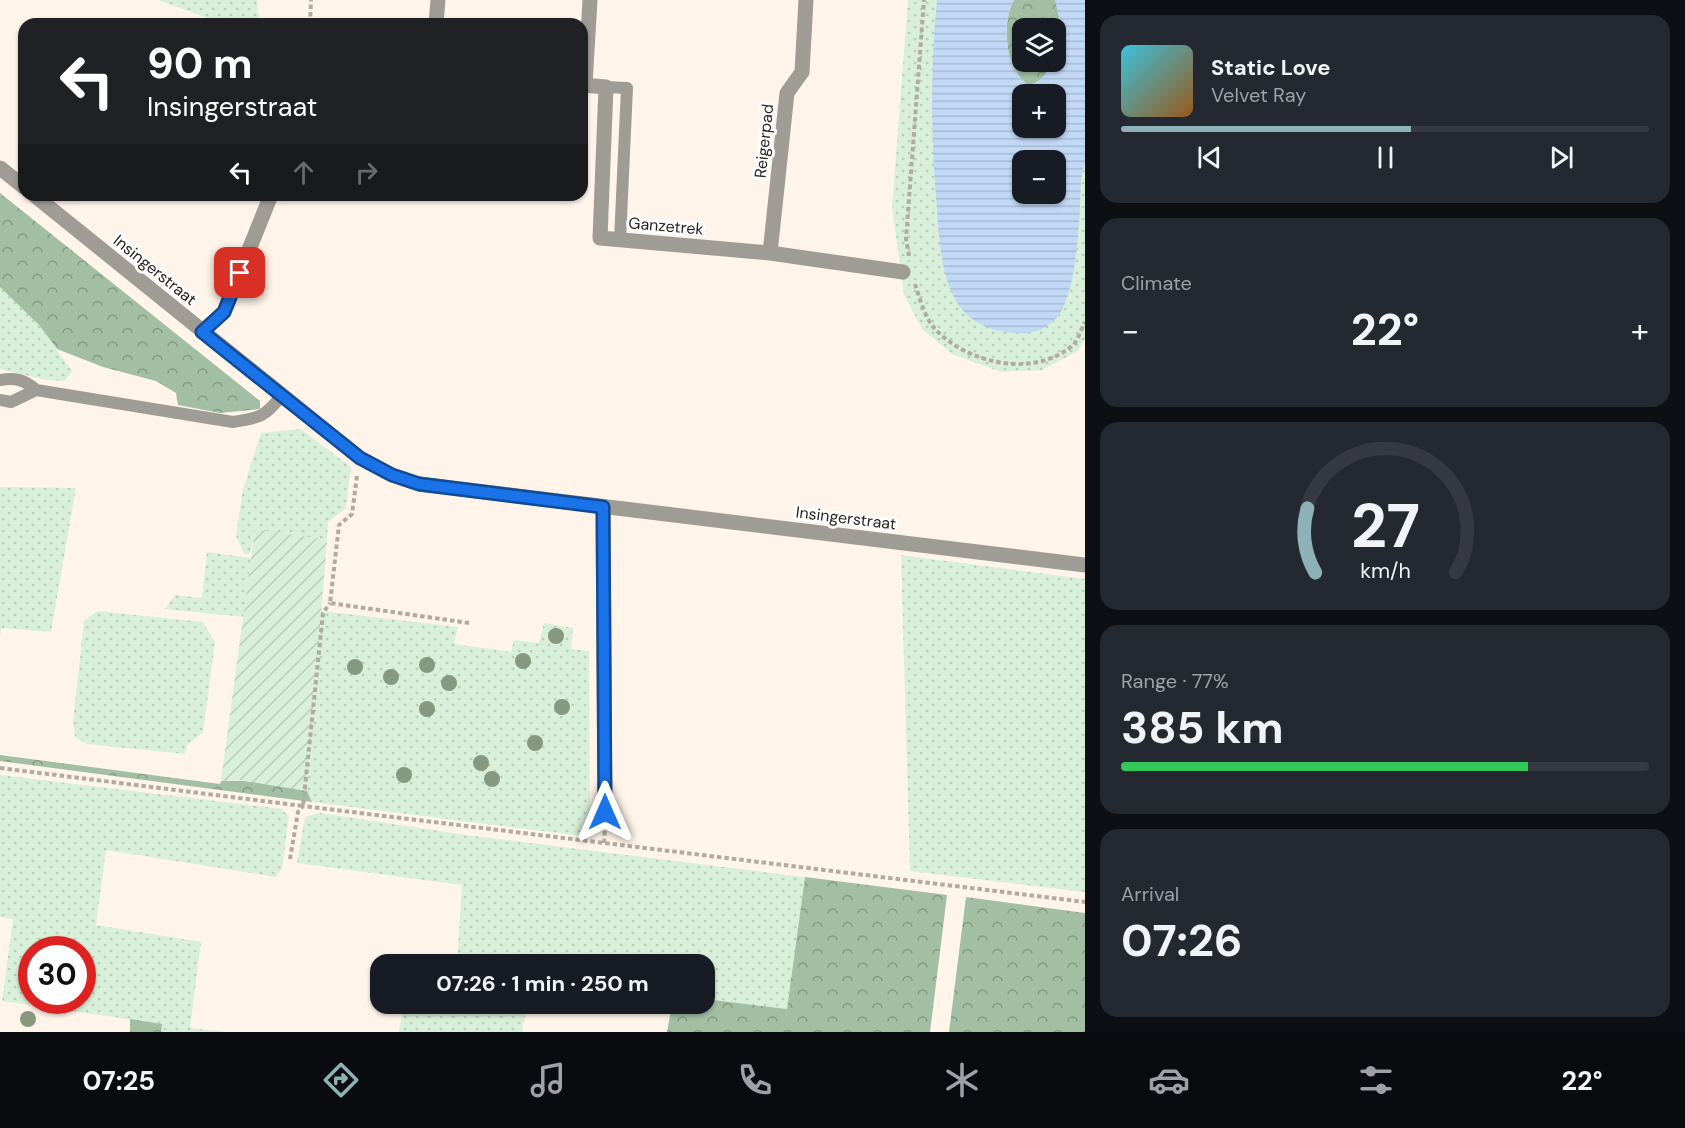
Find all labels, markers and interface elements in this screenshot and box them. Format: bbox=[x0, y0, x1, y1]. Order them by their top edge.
map controls bbox=[1012, 18, 1066, 204]
button: layers bbox=[1012, 18, 1066, 72]
text: 90 m bbox=[147, 36, 253, 91]
icon: left bbox=[48, 42, 126, 120]
text: Static Love bbox=[1211, 53, 1331, 82]
text: Velvet Ray bbox=[1211, 82, 1306, 108]
button: + bbox=[1012, 84, 1066, 138]
text: Insingerstraat bbox=[147, 89, 317, 124]
street label: Reigerpad bbox=[750, 103, 778, 179]
icon: previous bbox=[1193, 141, 1226, 174]
icon: pause bbox=[1369, 141, 1402, 174]
icon: next bbox=[1545, 141, 1578, 174]
button: − bbox=[1012, 150, 1066, 204]
icon: left bbox=[224, 156, 257, 189]
icon: ahead bbox=[287, 156, 320, 189]
icon: right bbox=[350, 156, 383, 189]
street label: Ganzetrek bbox=[628, 212, 704, 240]
street label: Insingerstraat bbox=[109, 230, 201, 310]
pin bbox=[214, 247, 265, 298]
icon: arrive bbox=[223, 256, 256, 289]
text: Climate bbox=[1121, 270, 1192, 296]
text: 22° bbox=[1351, 300, 1419, 359]
text: − bbox=[1121, 309, 1139, 352]
text: + bbox=[1631, 309, 1649, 352]
text: 27 bbox=[1350, 485, 1420, 566]
street label: Insingerstraat bbox=[795, 501, 897, 535]
text: km/h bbox=[1360, 557, 1410, 585]
text: Range · 77% bbox=[1121, 668, 1229, 694]
text: 385 km bbox=[1121, 698, 1284, 757]
position arrow bbox=[573, 780, 637, 844]
text: Arrival bbox=[1121, 881, 1179, 907]
text: 07:26 bbox=[1121, 911, 1243, 970]
speed limit sign: 30 bbox=[18, 936, 96, 1014]
text: 07:26 · 1 min · 250 m bbox=[436, 969, 649, 998]
icon: directions bbox=[320, 1059, 362, 1101]
icon: music bbox=[527, 1059, 569, 1101]
icon: phone bbox=[734, 1059, 776, 1101]
icon: climate bbox=[941, 1059, 983, 1101]
icon: car bbox=[1148, 1059, 1190, 1101]
icon: filters bbox=[1355, 1059, 1397, 1101]
text: 07:25 bbox=[82, 1063, 155, 1098]
text: 22° bbox=[1562, 1063, 1602, 1098]

